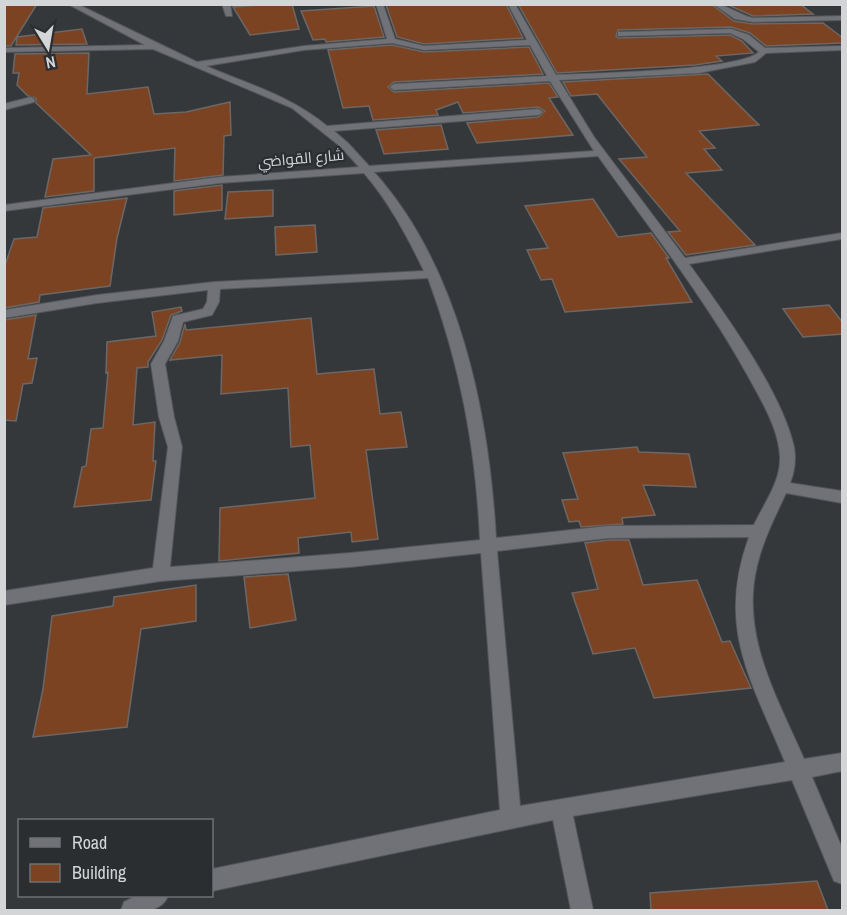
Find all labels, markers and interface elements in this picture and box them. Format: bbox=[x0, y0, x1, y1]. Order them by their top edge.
north arrow bbox=[18, 18, 78, 78]
text: N bbox=[44, 51, 58, 74]
street label: شارع القواضي bbox=[257, 144, 345, 174]
legend bbox=[18, 819, 213, 897]
text: Road bbox=[72, 830, 107, 855]
text: Building bbox=[72, 860, 127, 885]

